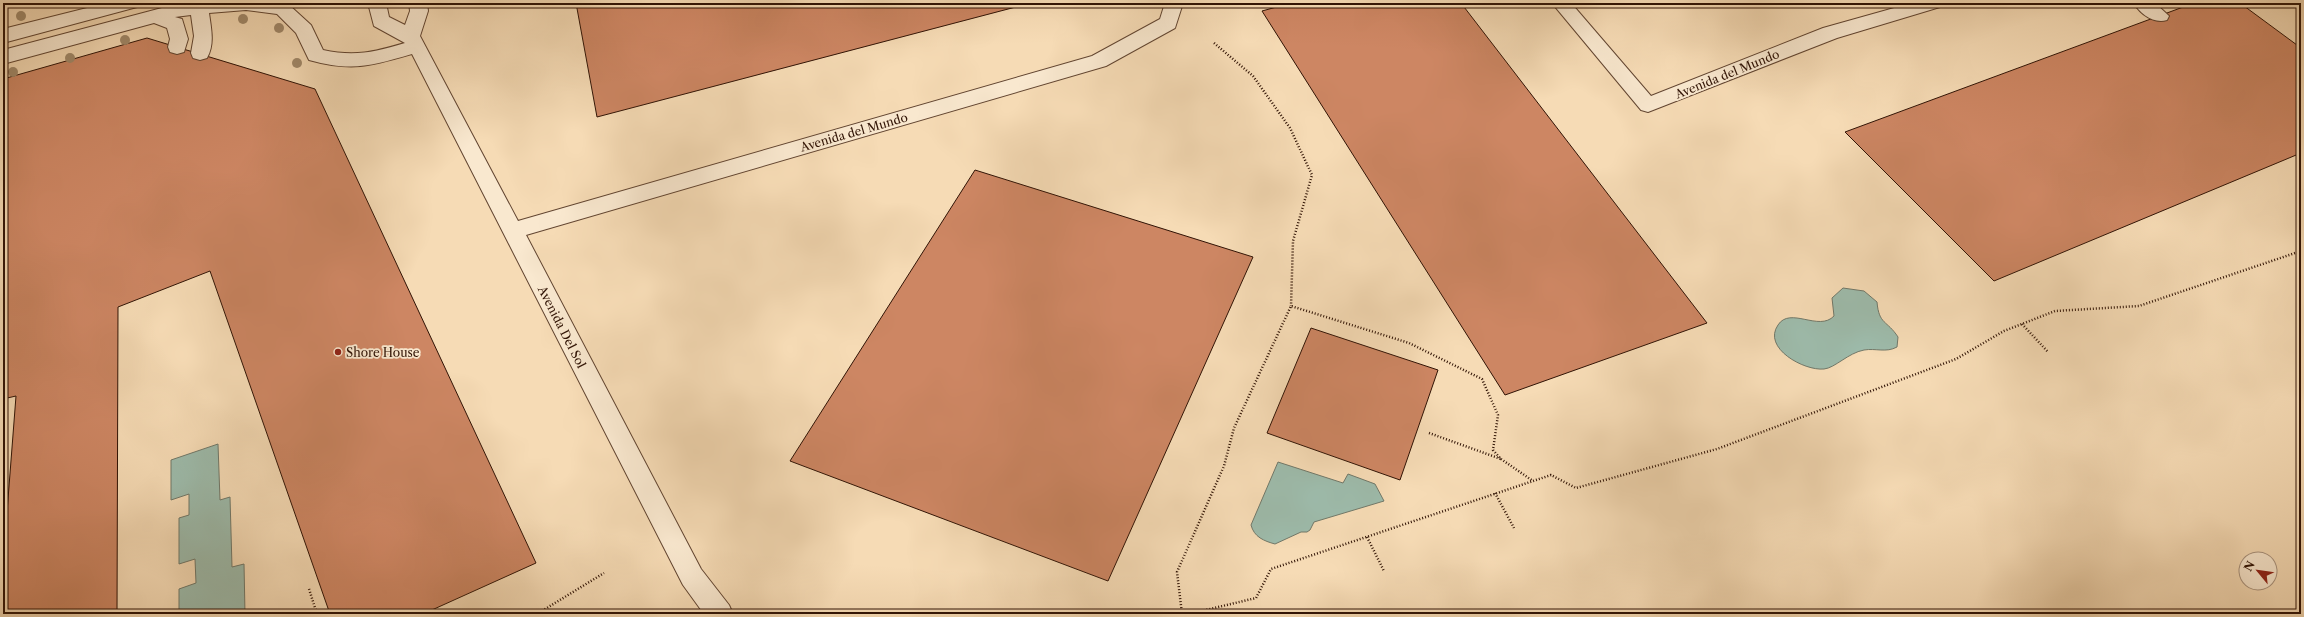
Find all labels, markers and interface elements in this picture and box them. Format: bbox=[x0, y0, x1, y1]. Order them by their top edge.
street label: Avenida del Mundo bbox=[1672, 46, 1781, 102]
street label: Avenida del Mundo bbox=[798, 109, 909, 155]
street label: Avenida Del Sol bbox=[534, 283, 589, 371]
place label: Shore House bbox=[346, 345, 420, 360]
marker: Shore House bbox=[333, 347, 343, 357]
north arrow bbox=[2238, 551, 2278, 591]
text: N bbox=[2241, 558, 2258, 574]

